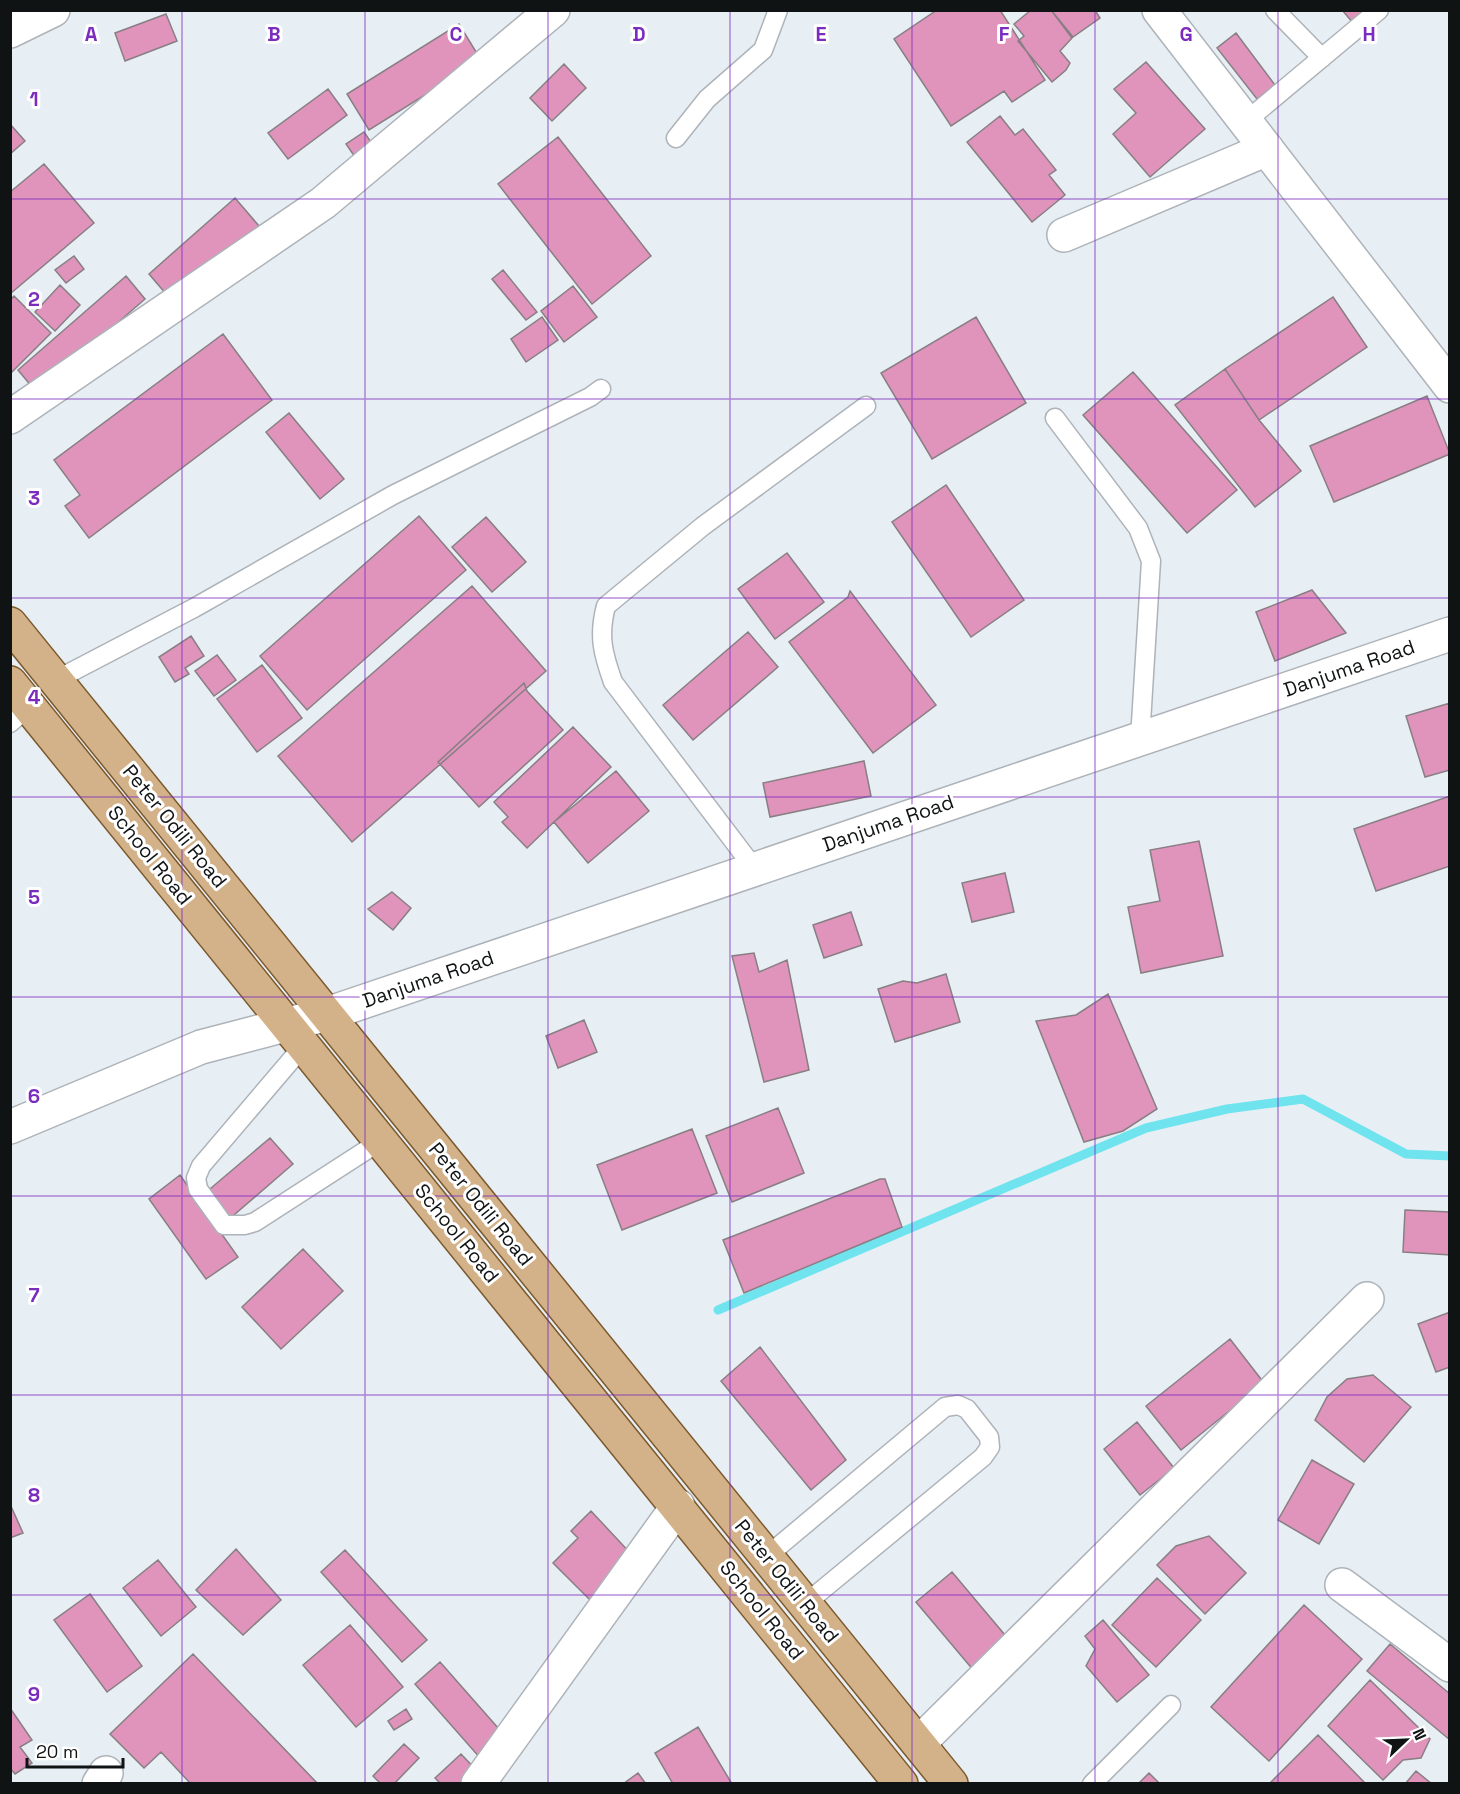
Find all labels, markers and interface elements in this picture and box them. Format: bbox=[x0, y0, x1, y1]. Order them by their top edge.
text: A bbox=[85, 21, 98, 47]
text: B bbox=[267, 21, 281, 47]
text: C bbox=[450, 21, 463, 47]
text: D bbox=[632, 21, 646, 47]
text: E bbox=[815, 21, 827, 47]
text: F bbox=[999, 21, 1010, 47]
text: G bbox=[1179, 21, 1193, 47]
text: H bbox=[1362, 21, 1376, 47]
text: 1 bbox=[29, 86, 39, 112]
text: 2 bbox=[28, 286, 40, 312]
text: 3 bbox=[28, 485, 40, 511]
street label: Danjuma Road bbox=[1280, 633, 1418, 703]
text: 4 bbox=[28, 684, 41, 710]
street label: Peter Odili Road bbox=[117, 759, 233, 893]
street label: Danjuma Road bbox=[819, 788, 957, 858]
street label: School Road bbox=[102, 800, 198, 910]
text: 5 bbox=[28, 884, 40, 910]
street label: Danjuma Road bbox=[359, 944, 497, 1014]
text: 6 bbox=[28, 1083, 40, 1109]
street label: Peter Odili Road bbox=[423, 1137, 539, 1271]
street label: School Road bbox=[409, 1178, 505, 1288]
text: 7 bbox=[28, 1282, 40, 1308]
text: 8 bbox=[28, 1482, 40, 1508]
street label: Peter Odili Road bbox=[729, 1514, 845, 1648]
street label: School Road bbox=[714, 1555, 810, 1665]
text: 9 bbox=[28, 1681, 40, 1707]
north arrow bbox=[1376, 1710, 1436, 1770]
text: N bbox=[1408, 1725, 1431, 1743]
scale bar bbox=[27, 1731, 123, 1769]
text: 20 m bbox=[36, 1740, 79, 1763]

